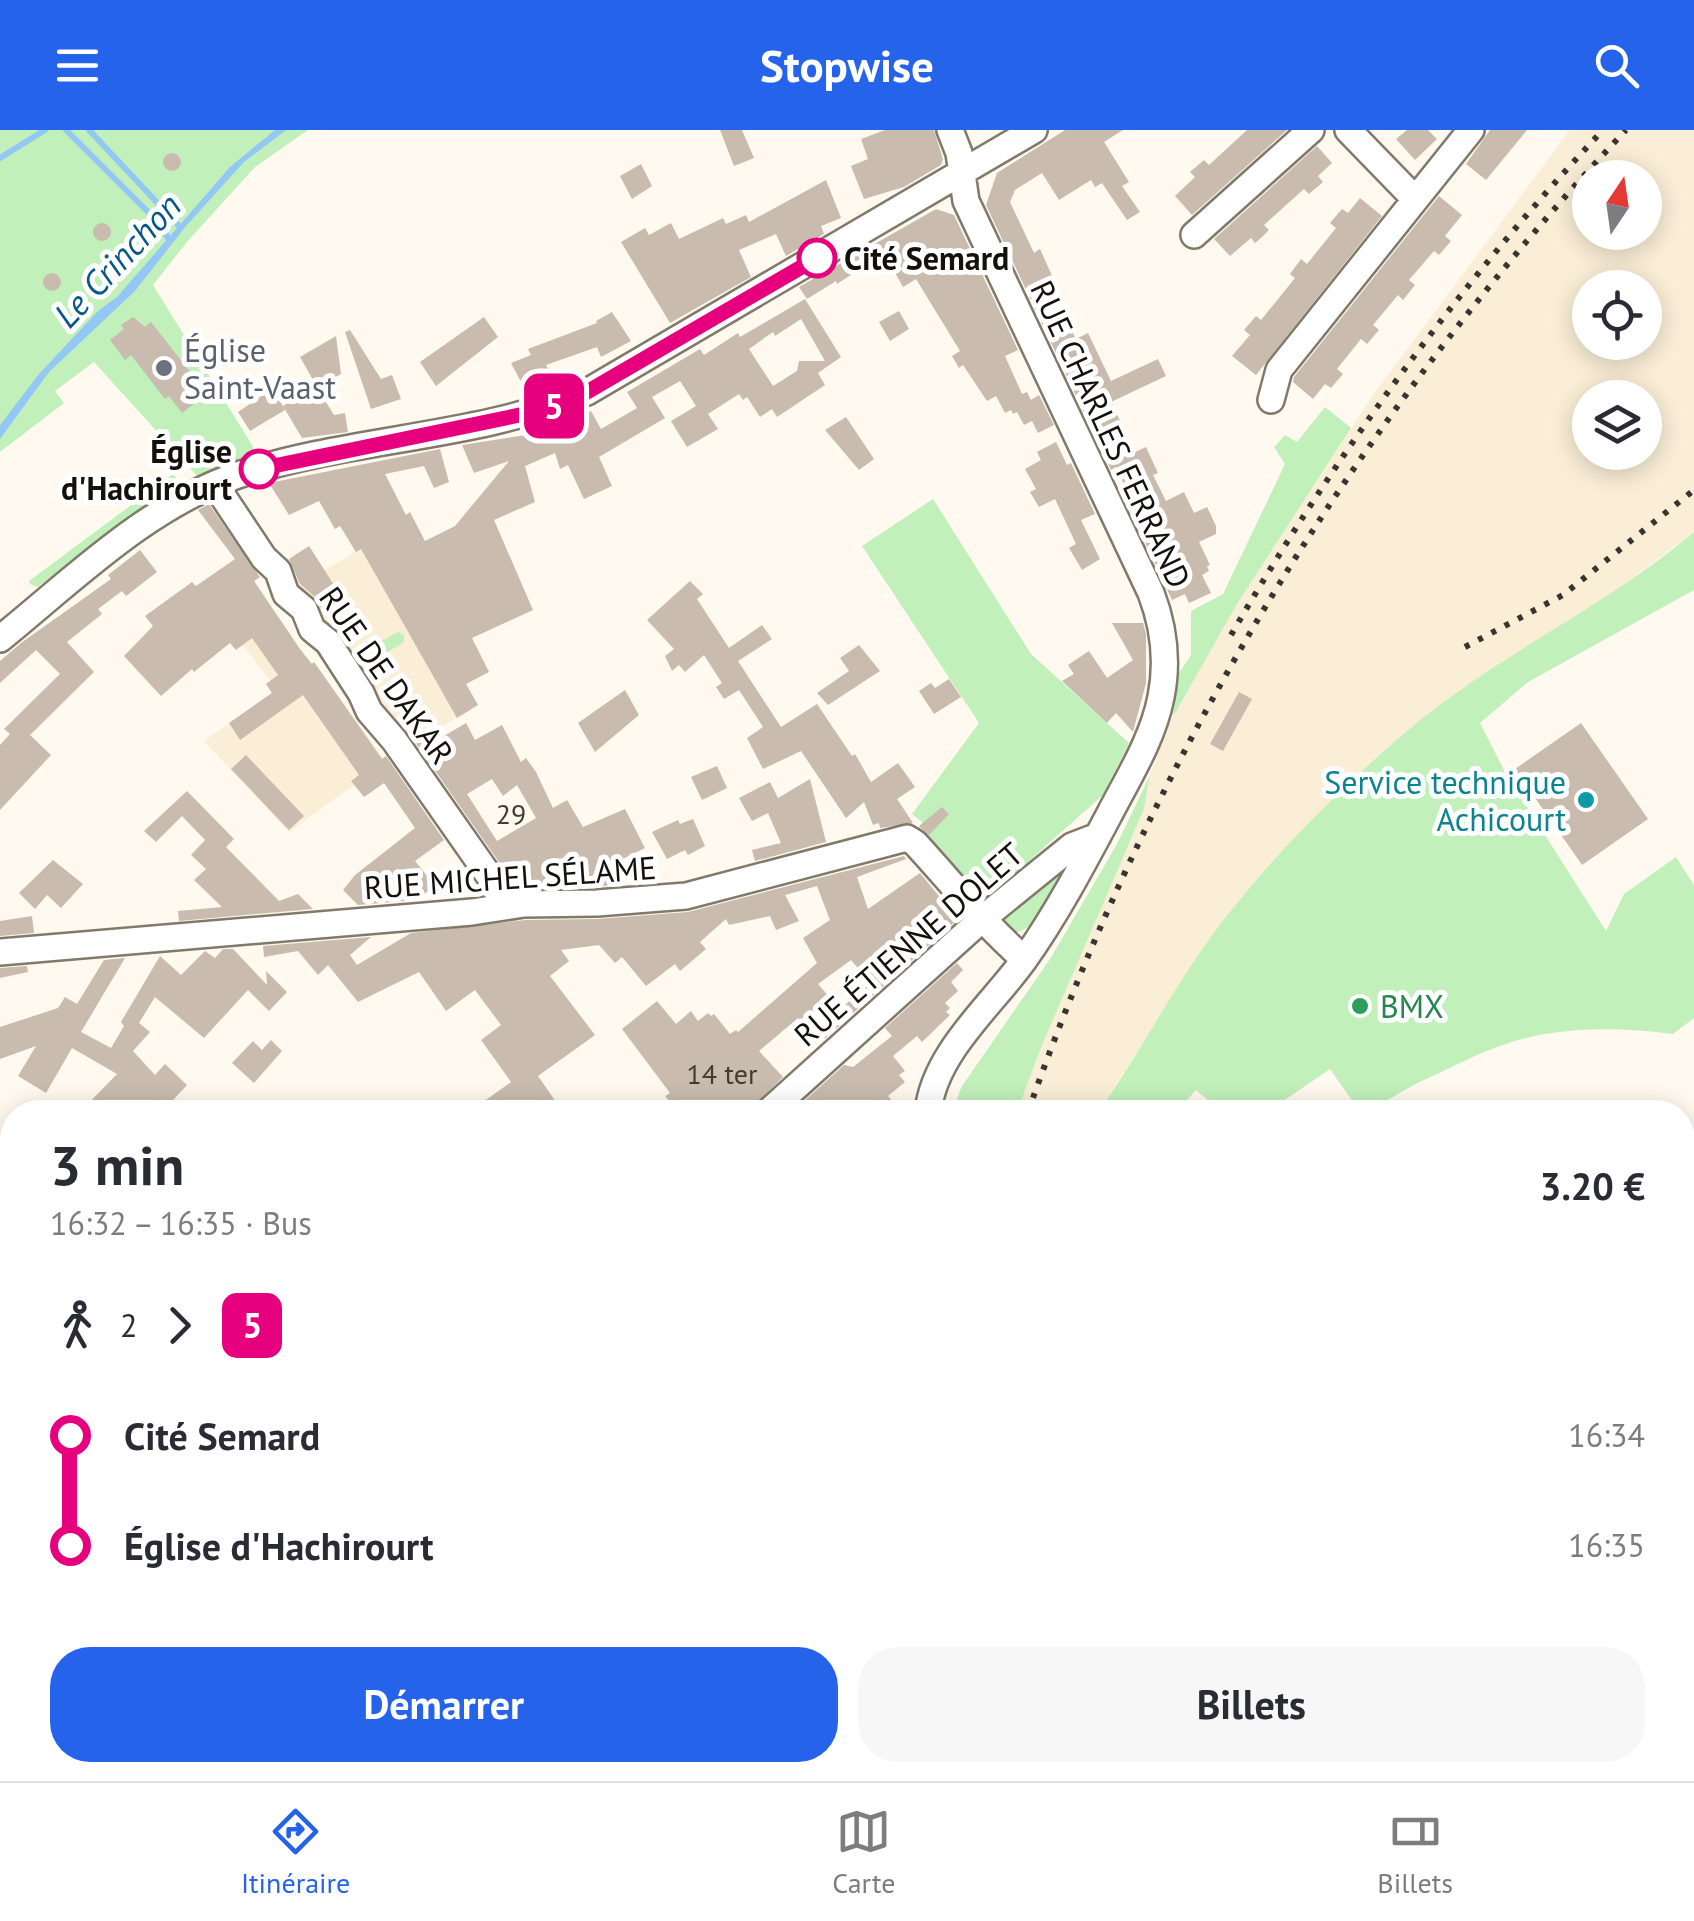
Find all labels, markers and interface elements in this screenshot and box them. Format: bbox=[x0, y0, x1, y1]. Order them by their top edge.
text: Stopwise bbox=[760, 36, 934, 94]
icon: menu bbox=[50, 38, 105, 93]
icon: search bbox=[1589, 38, 1644, 93]
north arrow bbox=[1572, 160, 1662, 250]
map controls bbox=[1572, 160, 1662, 470]
water label: Le Crinchon bbox=[43, 183, 191, 337]
place label: Cité Semard bbox=[844, 237, 1009, 279]
marker: Cité Semard bbox=[798, 239, 836, 277]
button: locate bbox=[1572, 270, 1662, 360]
street label: RUE CHARLES FERRAND bbox=[1021, 274, 1201, 594]
place label: Église Saint-Vaast bbox=[184, 329, 336, 408]
marker: Église Saint-Vaast bbox=[153, 357, 175, 379]
line badge: 5 bbox=[522, 374, 586, 438]
button: layers bbox=[1572, 380, 1662, 470]
text: 5 bbox=[544, 383, 564, 429]
place label: Église d'Hachirourt bbox=[61, 430, 233, 509]
marker: Église d'Hachirourt bbox=[240, 450, 278, 488]
street label: RUE DE DAKAR bbox=[310, 578, 464, 772]
place label: Service technique Achicourt bbox=[1324, 761, 1566, 840]
marker: Service technique Achicourt bbox=[1575, 789, 1597, 811]
house number: 29 bbox=[496, 795, 526, 832]
street label: RUE ÉTIENNE DOLET bbox=[785, 833, 1031, 1055]
street label: RUE MICHEL SÉLAME bbox=[362, 846, 658, 908]
place label: BMX bbox=[1380, 985, 1444, 1027]
marker: BMX bbox=[1349, 995, 1371, 1017]
house number: 14 ter bbox=[687, 1055, 758, 1092]
text: 3 min bbox=[50, 1129, 184, 1200]
text: 3.20 € bbox=[1540, 1161, 1645, 1210]
text: 16:32 – 16:35 · Bus bbox=[50, 1202, 312, 1244]
icon: walk bbox=[50, 1298, 105, 1353]
icon: forward bbox=[152, 1298, 207, 1353]
text: 5 bbox=[242, 1302, 262, 1348]
text: 2 bbox=[120, 1304, 137, 1346]
text: Cité Semard bbox=[124, 1411, 320, 1460]
text: 16:34 bbox=[1568, 1414, 1645, 1456]
text: Église d'Hachirourt bbox=[124, 1521, 434, 1570]
text: 16:35 bbox=[1568, 1524, 1645, 1566]
button: Démarrer bbox=[50, 1647, 838, 1762]
button: Billets bbox=[858, 1647, 1645, 1762]
tab: Itinéraire bbox=[241, 1804, 350, 1901]
tab: Carte bbox=[832, 1804, 895, 1901]
tab: Billets bbox=[1377, 1804, 1453, 1901]

